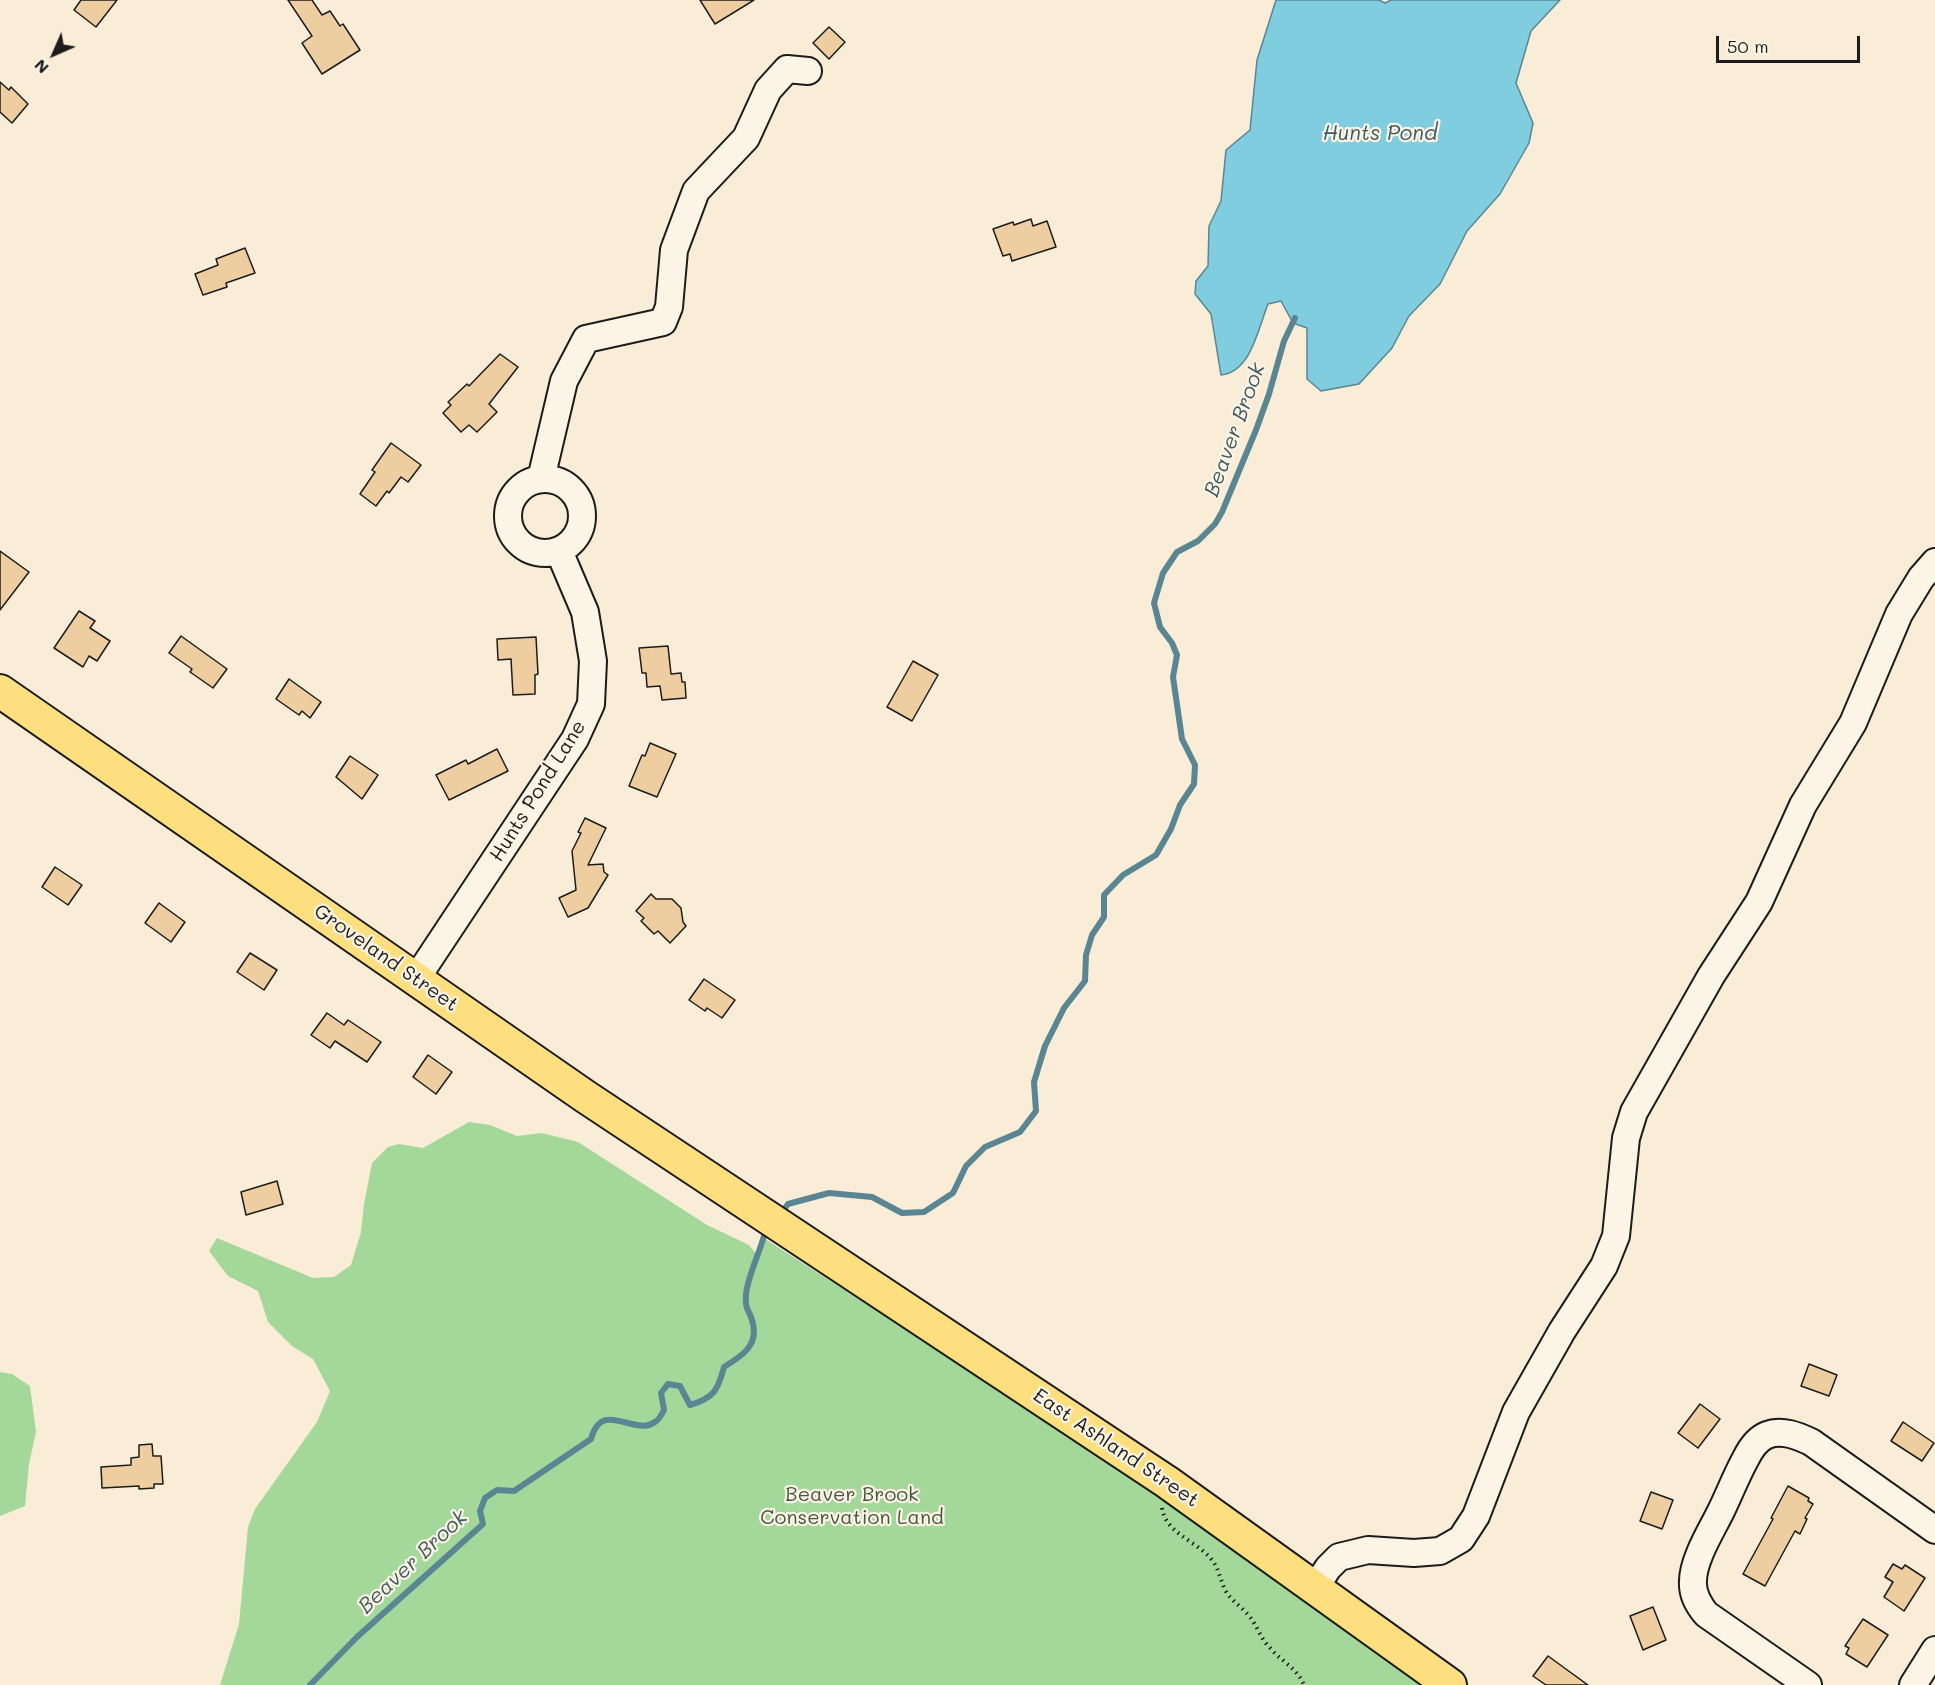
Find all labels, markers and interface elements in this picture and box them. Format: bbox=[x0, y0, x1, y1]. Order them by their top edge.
north arrow bbox=[24, 24, 84, 84]
scale bar bbox=[1719, 24, 1863, 62]
text: 50 m bbox=[1727, 34, 1769, 58]
text: N bbox=[29, 55, 53, 79]
water label: Hunts Pond bbox=[1323, 121, 1437, 147]
water label: Beaver Brook bbox=[1199, 360, 1271, 500]
street label: Hunts Pond Lane bbox=[485, 716, 591, 866]
street label: Groveland Street bbox=[309, 899, 463, 1017]
street label: East Ashland Street bbox=[1028, 1384, 1204, 1512]
park label: Beaver Brook Conservation Land bbox=[760, 1483, 944, 1530]
water label: Beaver Brook bbox=[353, 1505, 473, 1619]

